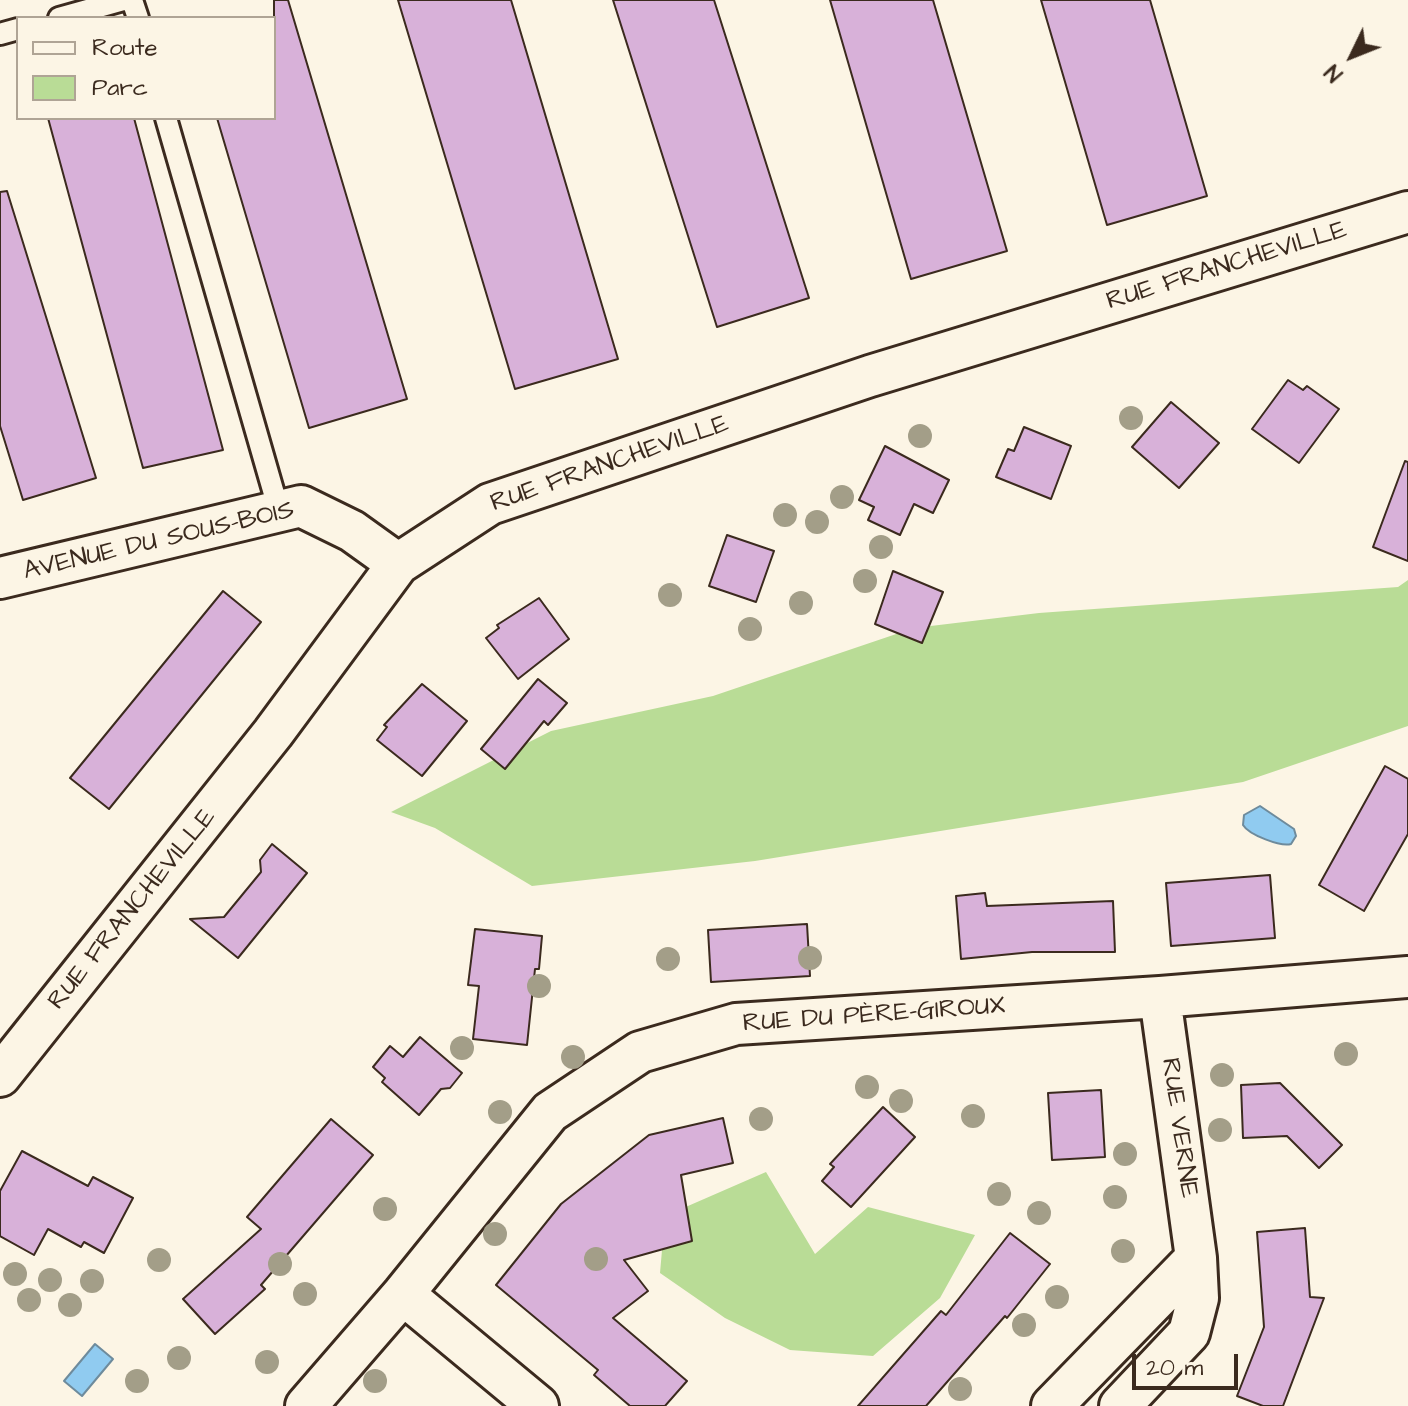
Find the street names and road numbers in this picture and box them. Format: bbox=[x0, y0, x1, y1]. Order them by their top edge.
street label: RUE FRANCHEVILLE bbox=[1103, 216, 1351, 318]
street label: RUE FRANCHEVILLE bbox=[487, 410, 733, 520]
street label: AVENUE DU SOUS-BOIS bbox=[21, 496, 297, 588]
street label: RUE FRANCHEVILLE bbox=[42, 803, 224, 1017]
street label: RUE DU PÈRE-GIROUX bbox=[742, 991, 1006, 1041]
street label: RUE VERNE bbox=[1153, 1056, 1203, 1200]

